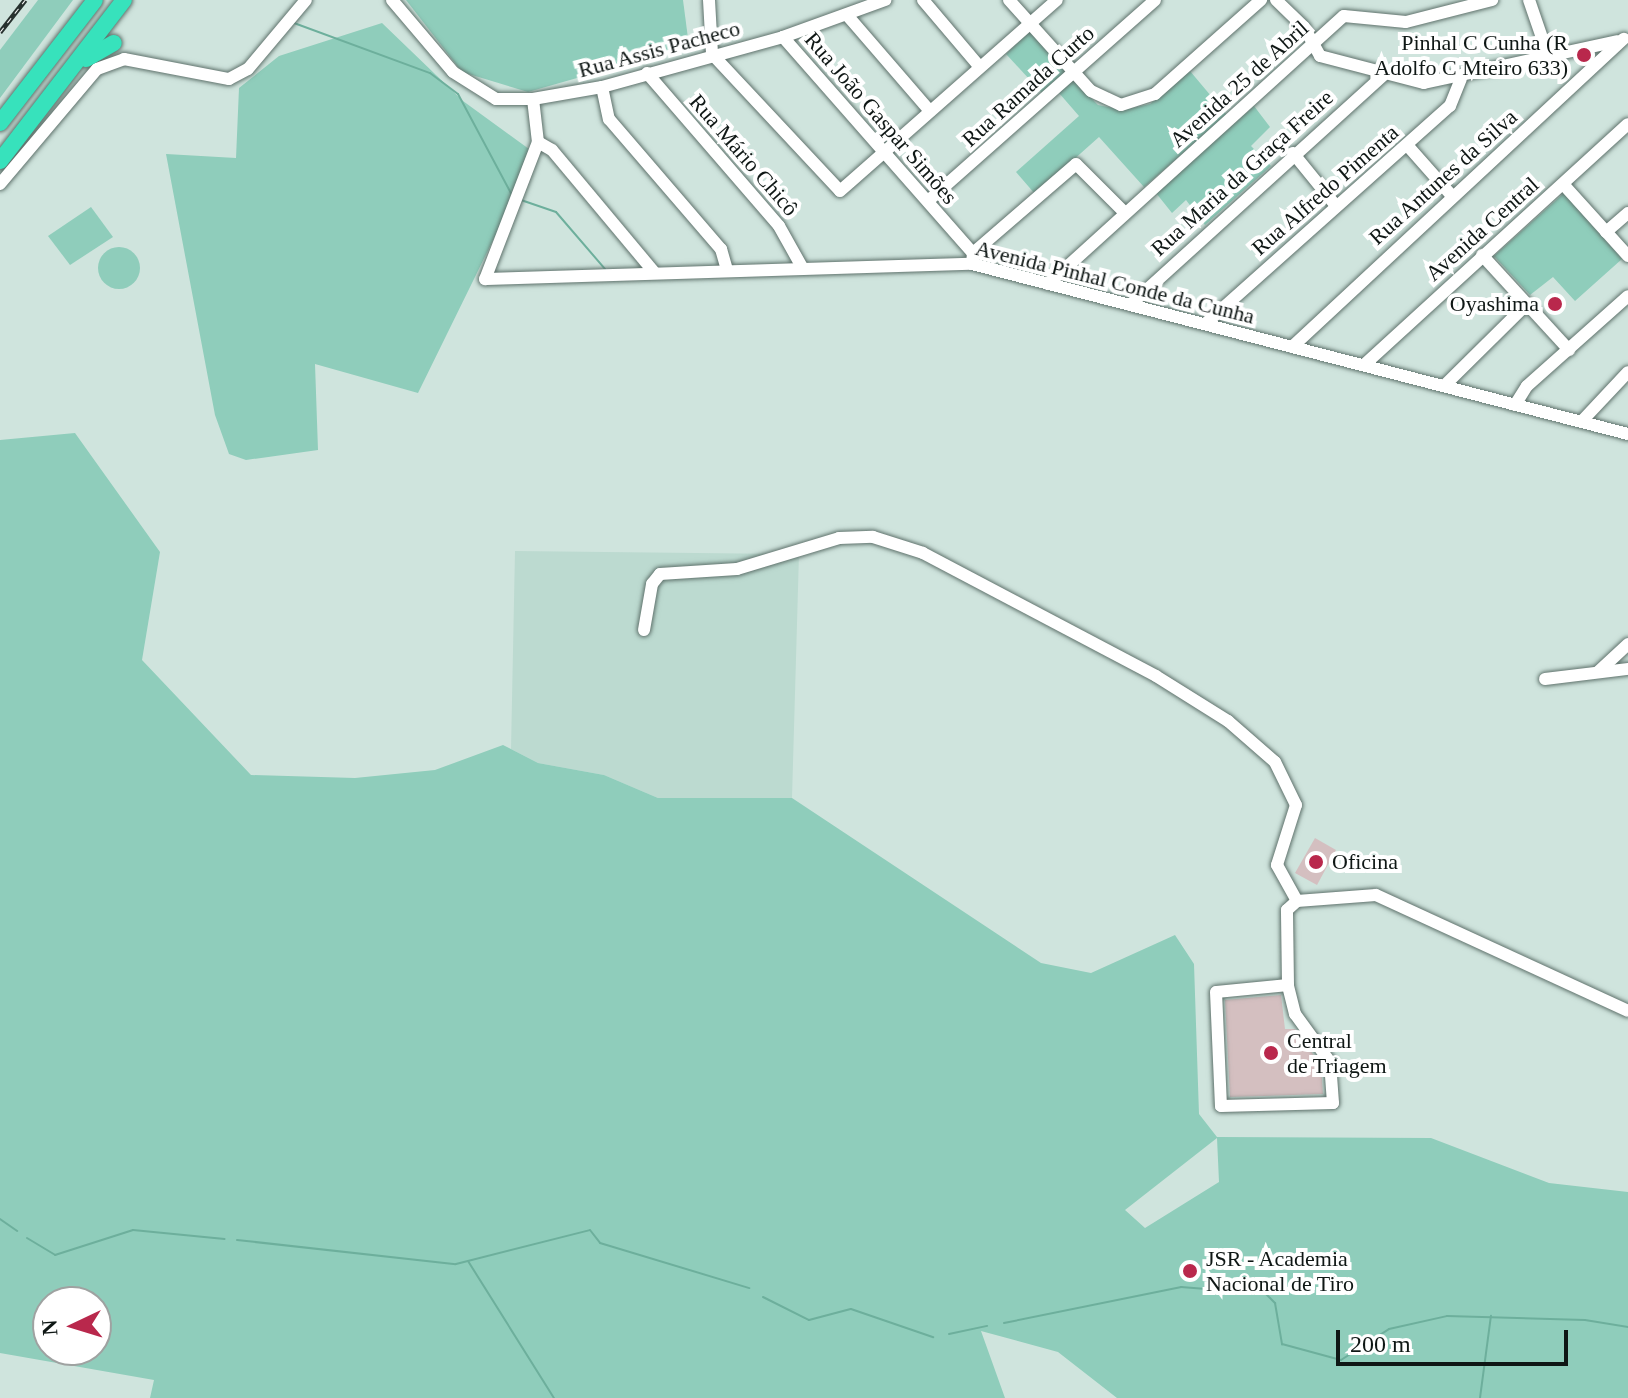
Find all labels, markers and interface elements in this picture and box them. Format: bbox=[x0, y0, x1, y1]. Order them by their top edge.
street label: Avenida 25 de Abril bbox=[1164, 14, 1314, 154]
street label: Rua Assis Pacheco bbox=[575, 15, 743, 83]
street label: Rua Ramada Curto bbox=[957, 20, 1099, 152]
street label: Rua João Gaspar Simões bbox=[799, 27, 963, 209]
place label: Pinhal C Cunha (R Adolfo C Mteiro 633) bbox=[1374, 29, 1568, 80]
marker: Pinhal C Cunha (R Adolfo C Mteiro 633) bbox=[1575, 46, 1593, 64]
street label: Rua Maria da Graça Freire bbox=[1146, 84, 1338, 262]
street label: Rua Mário Chicô bbox=[684, 89, 804, 221]
street label: Rua Antunes da Silva bbox=[1363, 103, 1523, 251]
street label: Rua Alfredo Pimenta bbox=[1246, 119, 1404, 261]
street label: Avenida Central bbox=[1420, 171, 1544, 287]
street label: Avenida Pinhal Conde da Cunha bbox=[973, 235, 1257, 329]
place label: Oyashima bbox=[1450, 291, 1539, 317]
marker: Oyashima bbox=[1546, 295, 1564, 313]
place label: Oficina bbox=[1332, 849, 1398, 875]
marker: Oficina bbox=[1307, 853, 1325, 871]
place label: Central de Triagem bbox=[1287, 1027, 1387, 1078]
marker: Central de Triagem bbox=[1262, 1044, 1280, 1062]
place label: JSR - Academia Nacional de Tiro bbox=[1206, 1245, 1354, 1296]
marker: JSR - Academia Nacional de Tiro bbox=[1181, 1262, 1199, 1280]
north arrow bbox=[32, 1286, 112, 1366]
scale bar bbox=[1340, 1314, 1572, 1364]
text: N bbox=[37, 1319, 63, 1336]
text: 200 m bbox=[1350, 1331, 1411, 1357]

